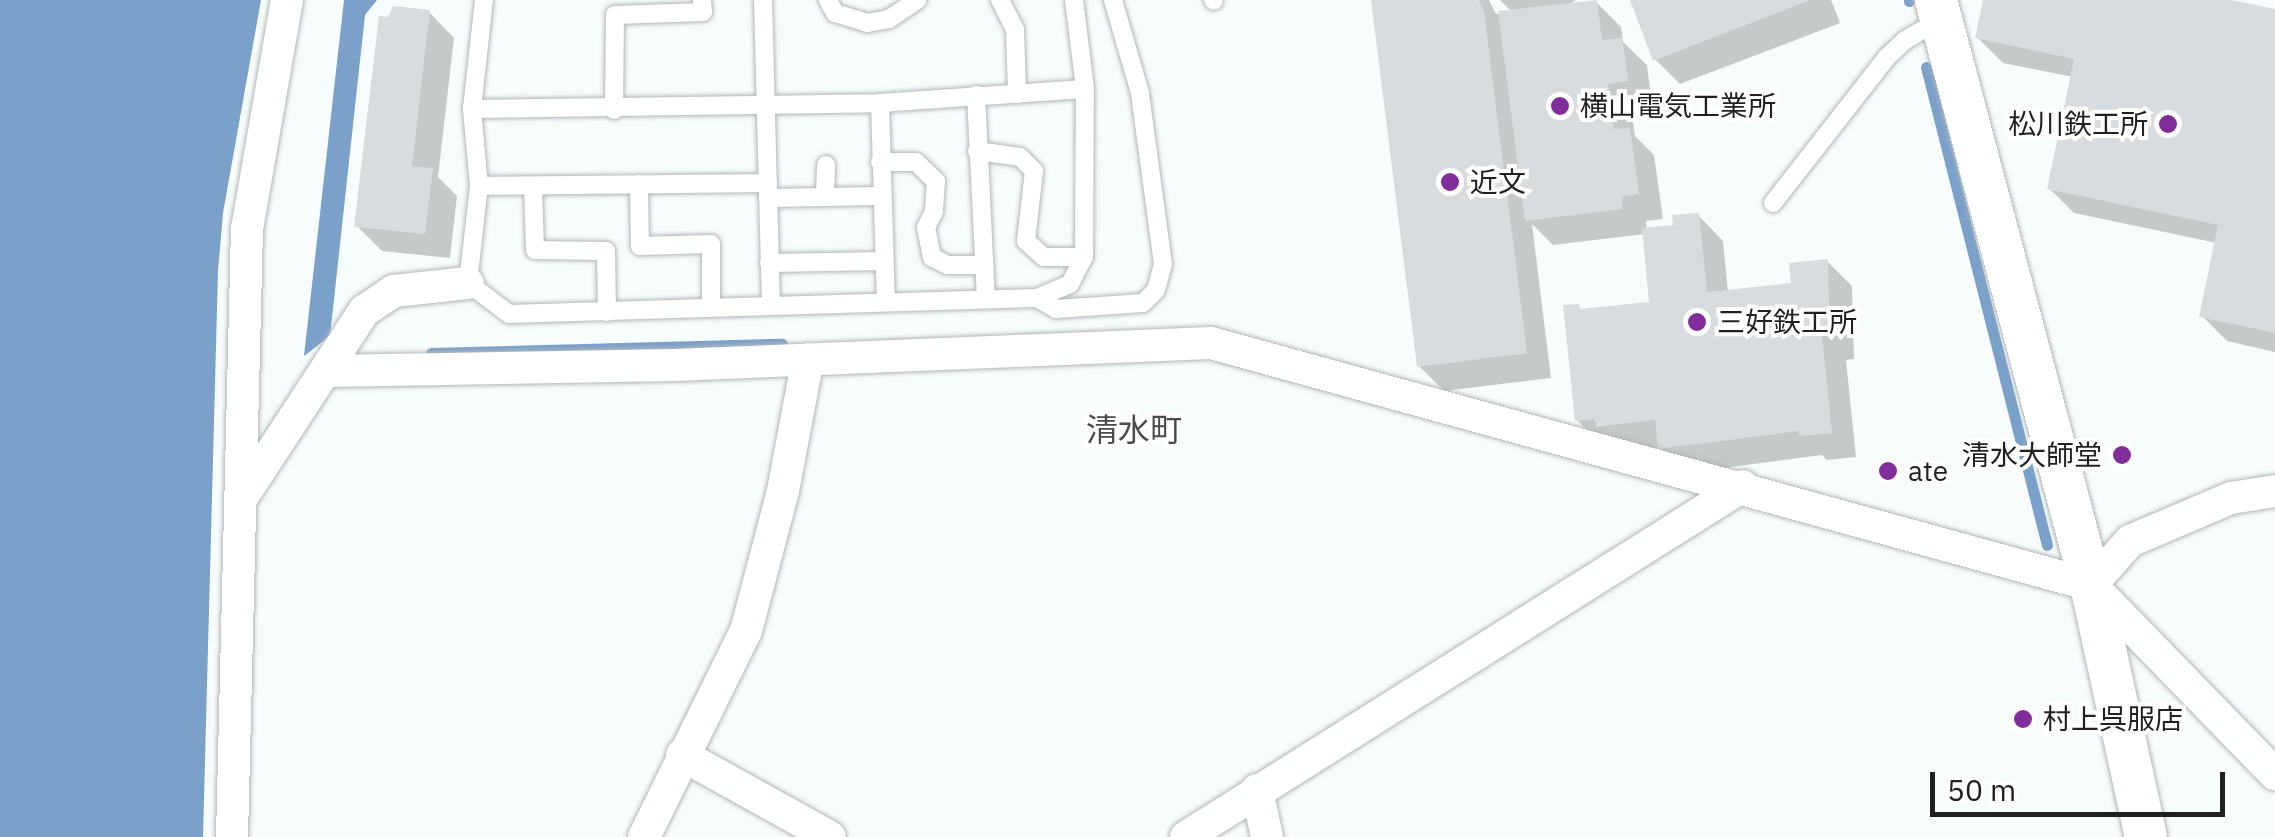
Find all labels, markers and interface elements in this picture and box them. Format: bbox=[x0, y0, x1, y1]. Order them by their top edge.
place label: 横山電気工業所 bbox=[1580, 89, 1776, 123]
marker: 横山電気工業所 bbox=[1549, 95, 1571, 117]
place label: 松川鉄工所 bbox=[2008, 107, 2148, 141]
marker: 松川鉄工所 bbox=[2157, 113, 2179, 135]
place label: 近文 bbox=[1470, 165, 1526, 199]
marker: 近文 bbox=[1439, 171, 1461, 193]
place label: 三好鉄工所 bbox=[1717, 305, 1857, 339]
marker: 三好鉄工所 bbox=[1686, 311, 1708, 333]
district label: 清水町 bbox=[1086, 410, 1182, 448]
place label: 清水大師堂 bbox=[1962, 438, 2102, 472]
marker: 清水大師堂 bbox=[2111, 444, 2133, 466]
place label: ate bbox=[1908, 454, 1948, 488]
marker: ate bbox=[1877, 460, 1899, 482]
place label: 村上呉服店 bbox=[2043, 702, 2183, 736]
marker: 村上呉服店 bbox=[2012, 708, 2034, 730]
scale bar bbox=[1935, 752, 2230, 814]
text: 50 m bbox=[1947, 770, 2016, 809]

